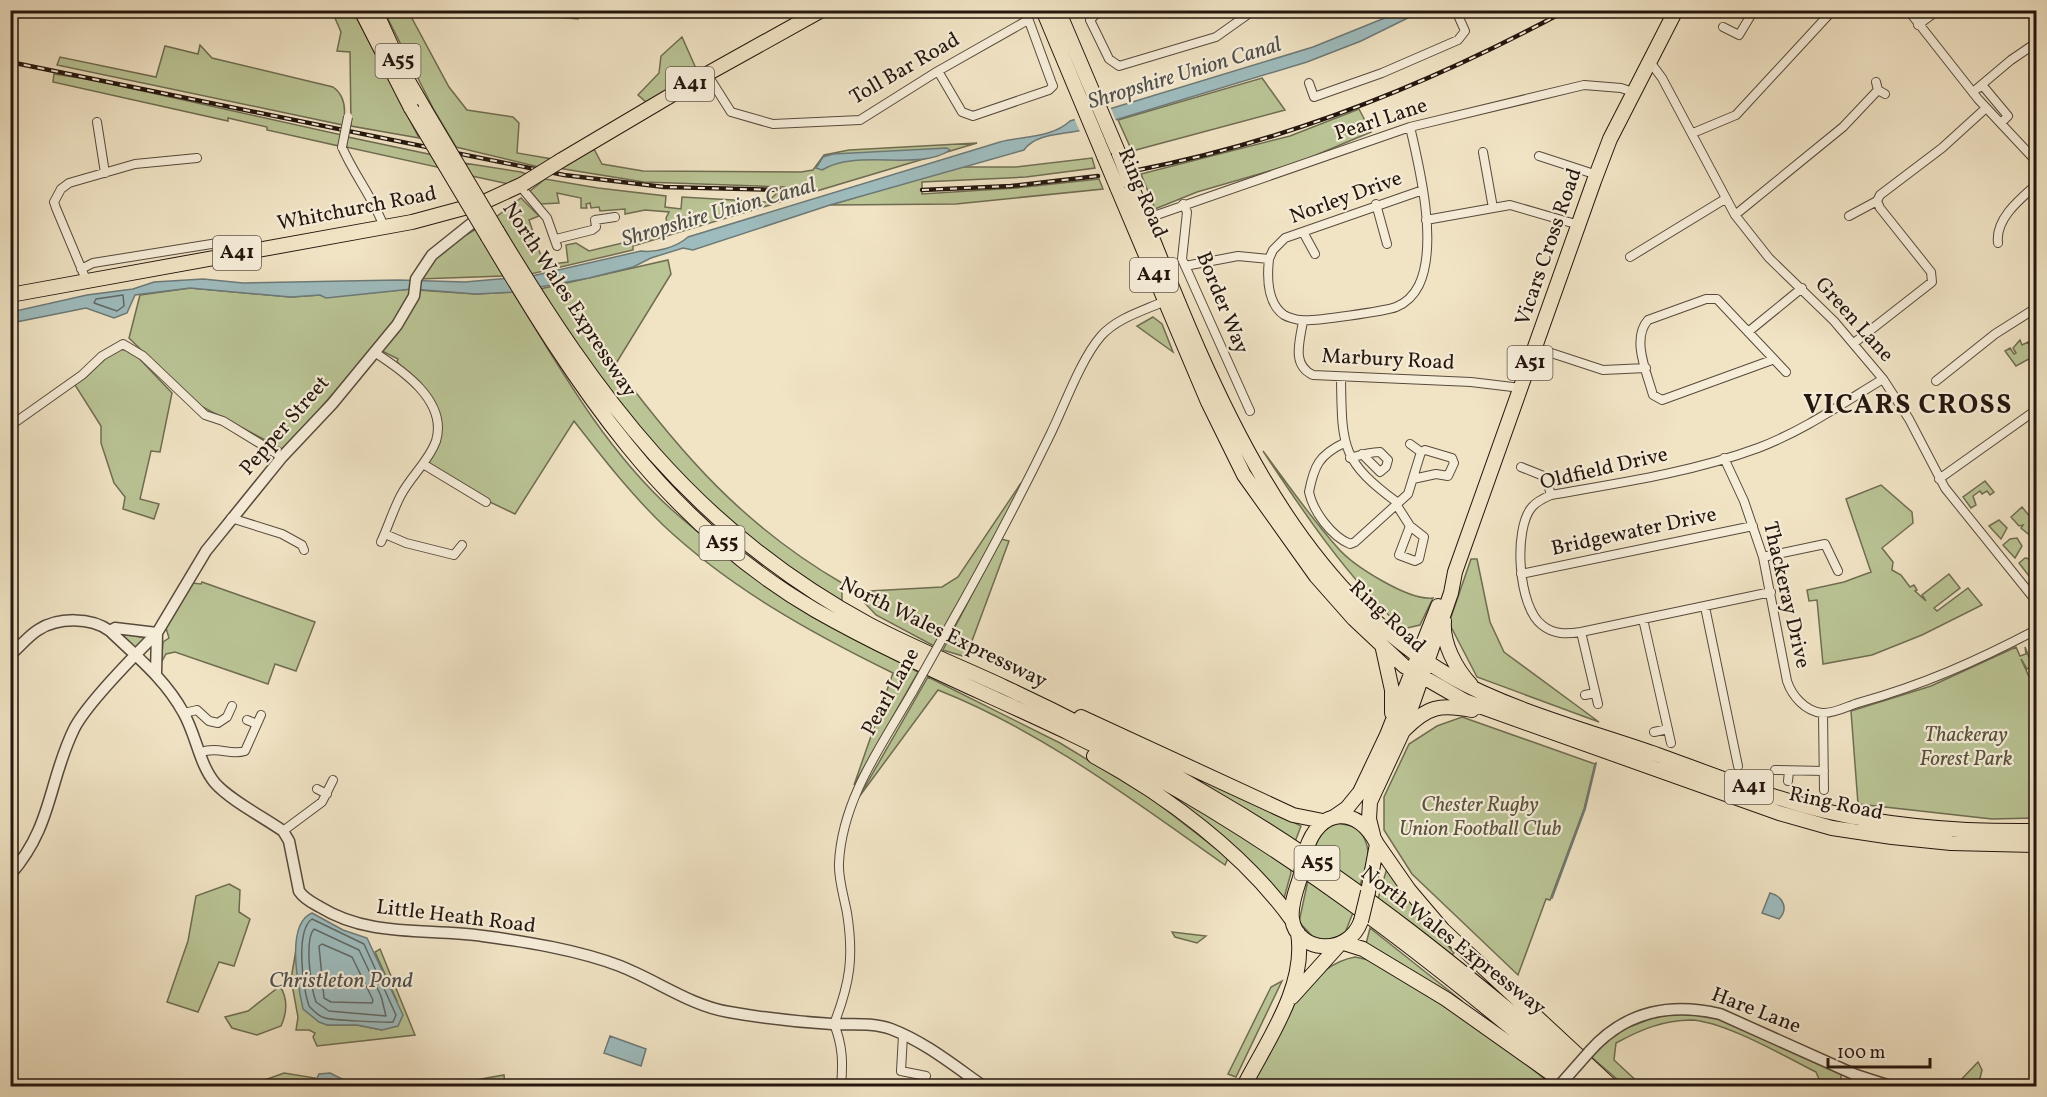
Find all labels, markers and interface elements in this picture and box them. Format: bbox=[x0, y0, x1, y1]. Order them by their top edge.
street label: Toll Bar Road bbox=[845, 26, 965, 112]
water label: Shropshire Union Canal bbox=[1084, 30, 1286, 118]
road number: A55 bbox=[376, 44, 420, 78]
road number: A41 bbox=[666, 67, 714, 101]
street label: Pearl Lane bbox=[1331, 91, 1431, 149]
street label: Ring Road bbox=[1110, 143, 1174, 243]
street label: Norley Drive bbox=[1286, 164, 1406, 232]
street label: Vicars Cross Road bbox=[1508, 164, 1590, 330]
water label: Shropshire Union Canal bbox=[618, 170, 820, 256]
street label: Whitchurch Road bbox=[275, 179, 439, 239]
street label: North Wales Expressway bbox=[495, 197, 644, 404]
road number: A41 bbox=[213, 236, 261, 270]
street label: Border Way bbox=[1188, 247, 1256, 359]
road number: A41 bbox=[1130, 258, 1178, 292]
street label: Green Lane bbox=[1808, 271, 1900, 369]
street label: Marbury Road bbox=[1321, 342, 1455, 378]
road number: A51 bbox=[1508, 346, 1552, 380]
street label: Pepper Street bbox=[233, 370, 337, 482]
district label: VICARS CROSS bbox=[1803, 387, 2013, 425]
street label: Oldfield Drive bbox=[1537, 440, 1671, 498]
street label: Bridgewater Drive bbox=[1549, 500, 1719, 564]
street label: Thackeray Drive bbox=[1755, 519, 1817, 671]
road number: A55 bbox=[700, 526, 744, 560]
street label: North Wales Expressway bbox=[834, 570, 1052, 696]
street label: Ring Road bbox=[1342, 574, 1432, 660]
street label: Pearl Lane bbox=[855, 643, 927, 741]
park label: Thackeray Forest Park bbox=[1920, 721, 2013, 774]
road number: A41 bbox=[1725, 770, 1773, 804]
street label: Ring Road bbox=[1786, 780, 1886, 828]
park label: Chester Rugby Union Football Club bbox=[1399, 791, 1561, 844]
road number: A55 bbox=[1294, 846, 1340, 880]
street label: North Wales Expressway bbox=[1354, 859, 1552, 1023]
street label: Little Heath Road bbox=[375, 893, 537, 941]
water label: Christleton Pond bbox=[269, 966, 413, 997]
street label: Hare Lane bbox=[1707, 981, 1805, 1041]
scale bar bbox=[1828, 1031, 1930, 1069]
text: 100 m bbox=[1837, 1041, 1886, 1066]

